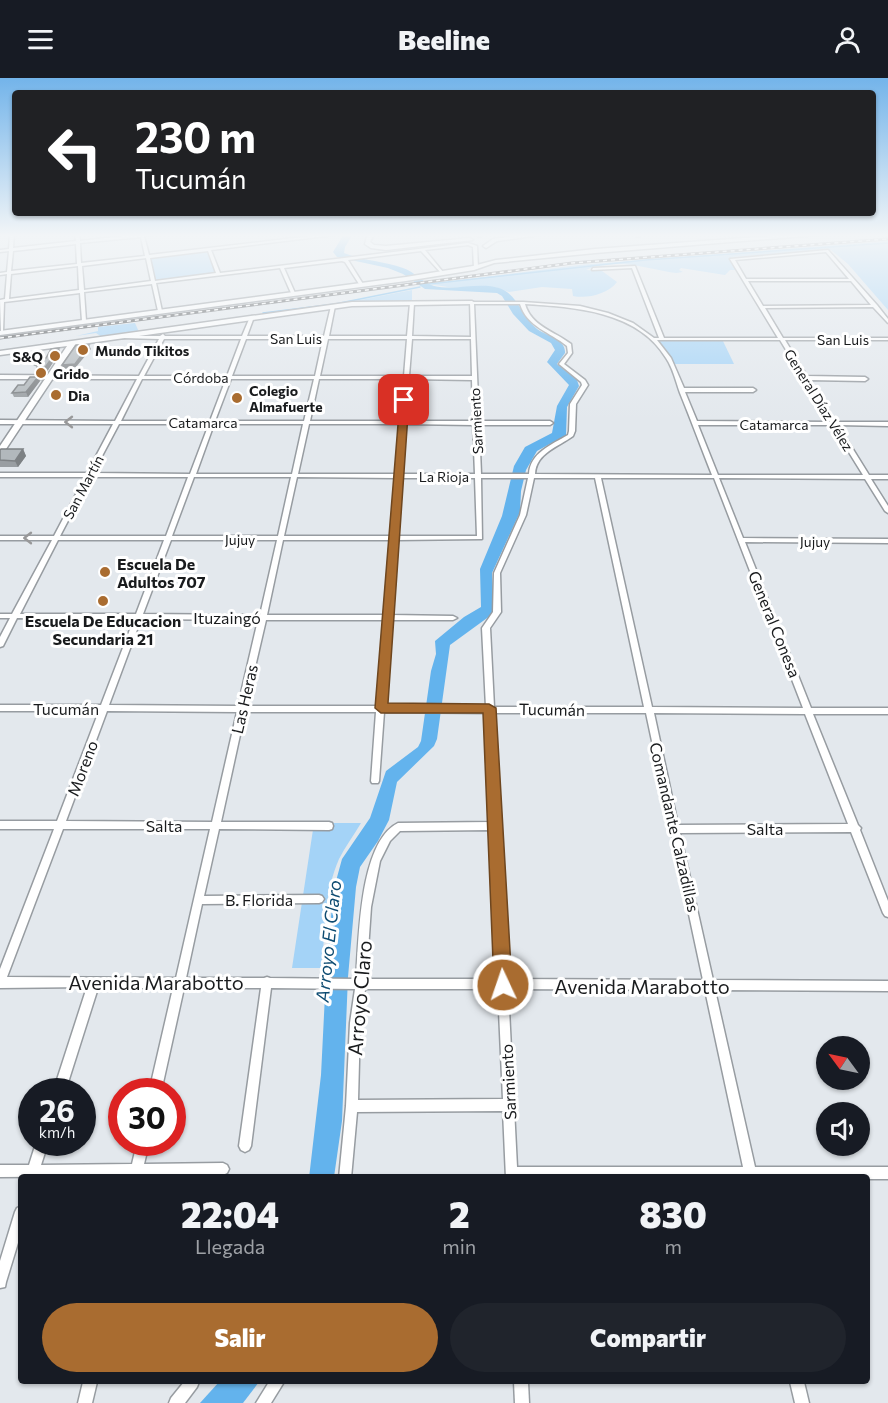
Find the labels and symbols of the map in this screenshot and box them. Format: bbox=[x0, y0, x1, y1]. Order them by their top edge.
street label: San Luis bbox=[270, 330, 322, 347]
street label: San Luis bbox=[817, 331, 869, 348]
place label: Mundo Tikitos bbox=[95, 342, 190, 359]
marker: Mundo Tikitos bbox=[76, 343, 90, 357]
street label: General Díaz Vélez bbox=[781, 346, 857, 454]
place label: S&Q bbox=[13, 348, 43, 365]
marker: S&Q bbox=[48, 349, 62, 363]
place label: Grido bbox=[53, 365, 89, 382]
marker: Grido bbox=[34, 366, 48, 380]
street label: Córdoba bbox=[173, 369, 229, 386]
pin bbox=[378, 374, 429, 425]
place label: Colegio Almafuerte bbox=[249, 382, 323, 415]
place label: Dia bbox=[68, 387, 90, 404]
street label: Sarmiento bbox=[466, 387, 486, 455]
marker: Dia bbox=[49, 388, 63, 402]
marker: Colegio Almafuerte bbox=[230, 391, 244, 405]
street label: Catamarca bbox=[168, 414, 238, 431]
one-way arrow bbox=[64, 416, 73, 428]
street label: Catamarca bbox=[739, 416, 809, 433]
street label: San Martín bbox=[59, 452, 107, 522]
street label: La Rioja bbox=[419, 468, 469, 485]
street label: Jujuy bbox=[225, 531, 255, 548]
one-way arrow bbox=[23, 532, 32, 544]
street label: Jujuy bbox=[800, 533, 830, 550]
place label: Escuela De Adultos 707 bbox=[117, 554, 206, 591]
marker: Escuela De Adultos 707 bbox=[98, 565, 112, 579]
street label: General Conesa bbox=[745, 568, 805, 680]
marker: Escuela De Educacion Secundaria 21 bbox=[96, 594, 110, 608]
street label: Ituzaingó bbox=[193, 608, 261, 627]
place label: Escuela De Educacion Secundaria 21 bbox=[25, 611, 181, 648]
street label: Las Heras bbox=[227, 663, 261, 735]
street label: Tucumán bbox=[33, 699, 99, 718]
street label: Tucumán bbox=[519, 699, 585, 719]
street label: Moreno bbox=[63, 737, 101, 799]
street label: Comandante Calzadillas bbox=[646, 740, 704, 914]
street label: Salta bbox=[146, 816, 182, 835]
street label: Salta bbox=[747, 819, 783, 838]
water label: Arroyo El Claro bbox=[311, 879, 345, 1004]
street label: B. Florida bbox=[225, 890, 293, 909]
street label: Arroyo Claro bbox=[342, 939, 376, 1057]
position arrow bbox=[471, 953, 535, 1017]
street label: Avenida Marabotto bbox=[68, 970, 244, 994]
street label: Avenida Marabotto bbox=[554, 974, 730, 998]
north arrow bbox=[816, 1036, 870, 1090]
street label: Sarmiento bbox=[497, 1044, 519, 1120]
speed limit sign: 30 bbox=[108, 1078, 186, 1156]

